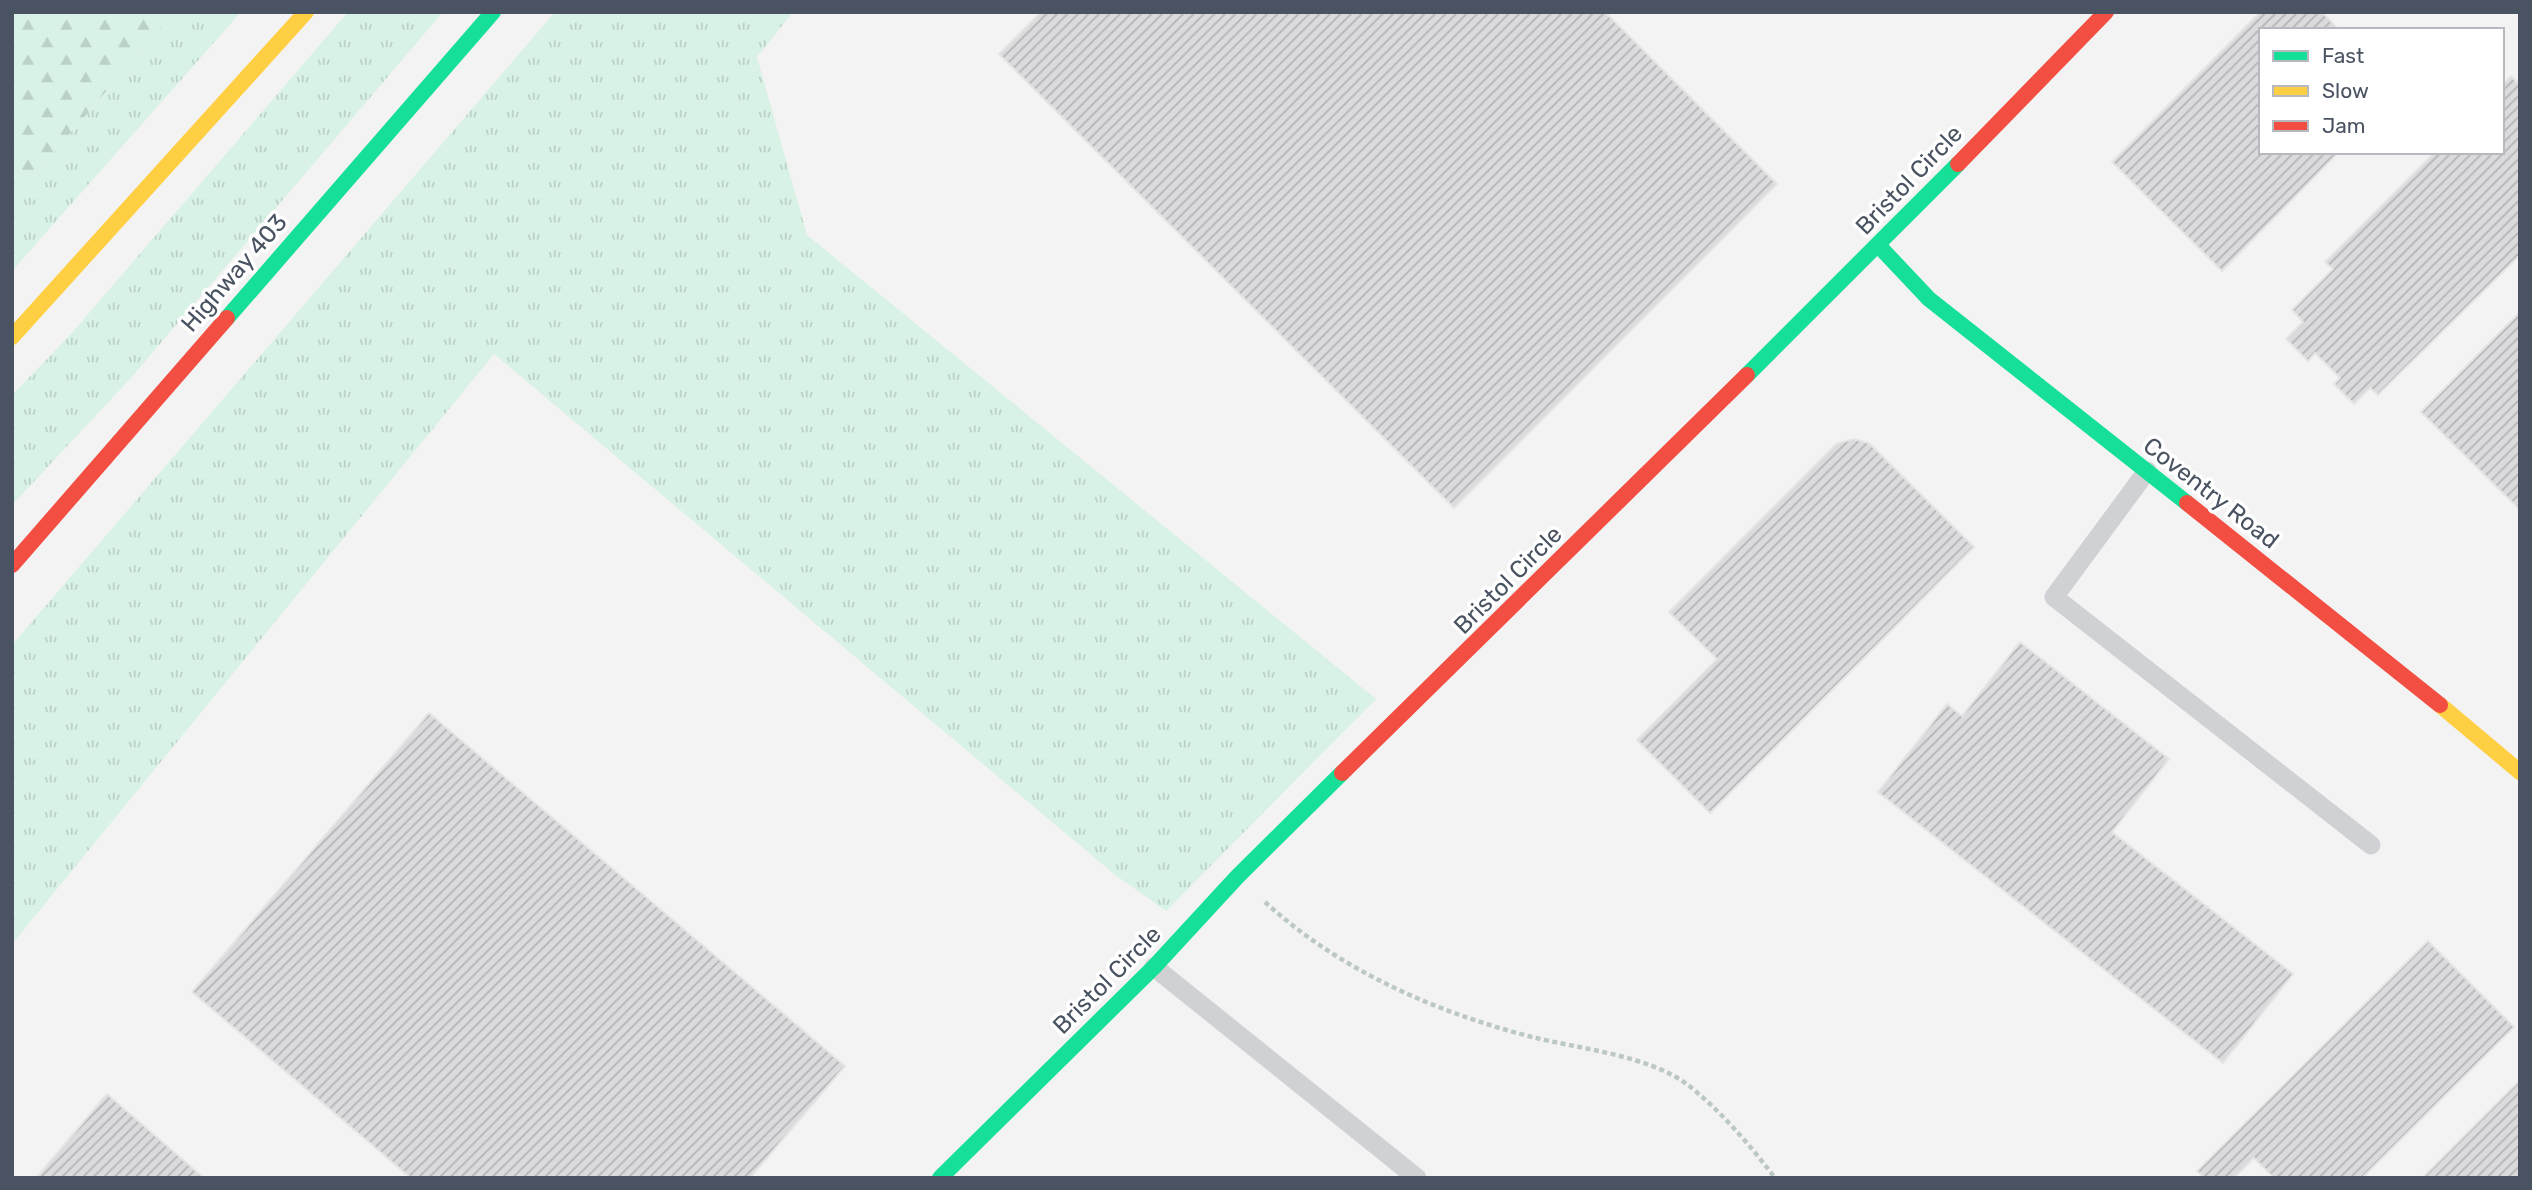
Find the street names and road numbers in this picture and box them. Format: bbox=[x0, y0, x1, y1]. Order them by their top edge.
street label: Bristol Circle bbox=[1850, 119, 1968, 241]
street label: Highway 403 bbox=[175, 208, 293, 338]
street label: Coventry Road bbox=[2138, 432, 2284, 554]
street label: Bristol Circle bbox=[1448, 520, 1568, 640]
street label: Bristol Circle bbox=[1047, 920, 1167, 1040]

